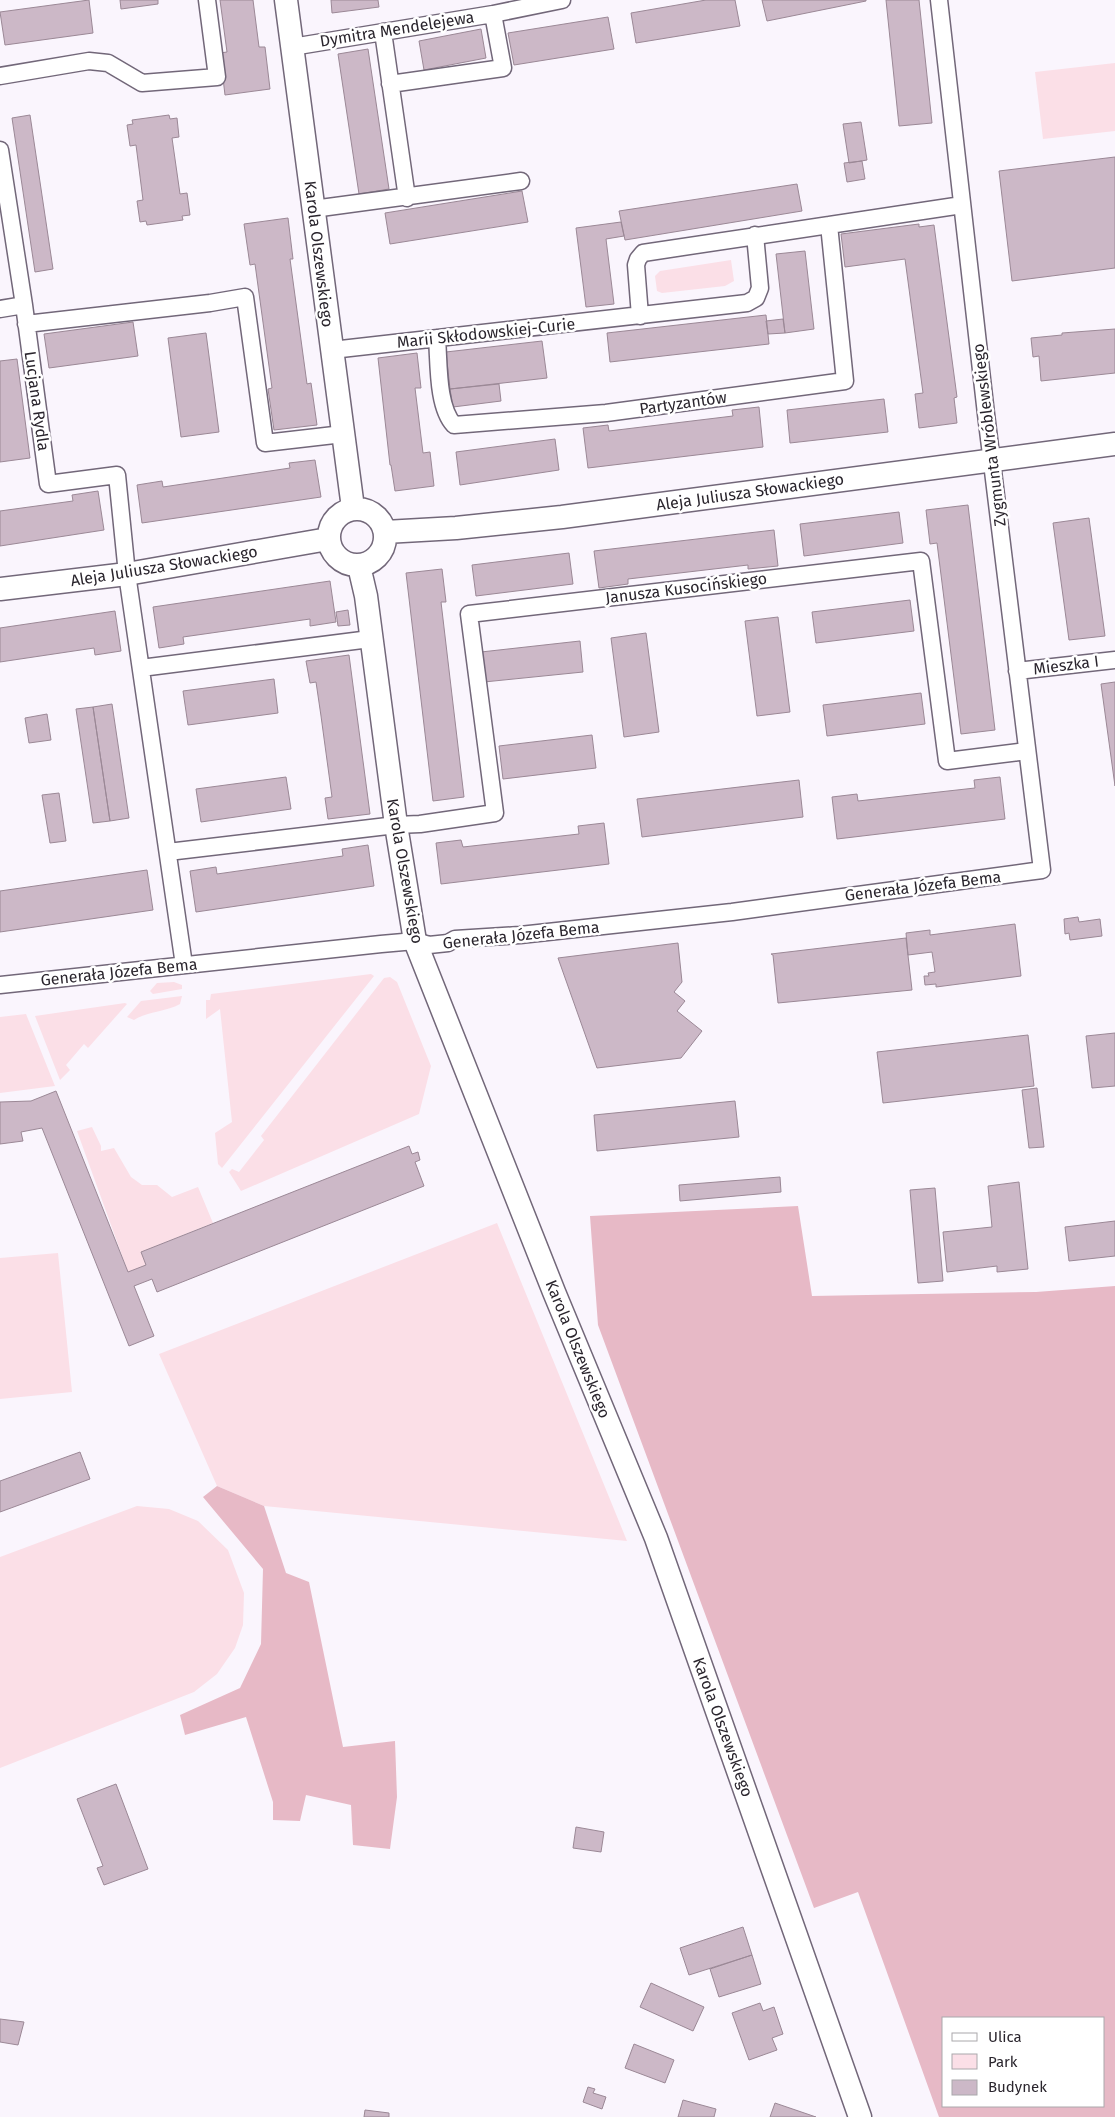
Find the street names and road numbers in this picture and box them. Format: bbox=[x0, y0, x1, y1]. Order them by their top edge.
street label: Dymitra Mendelejewa bbox=[318, 7, 476, 51]
street label: Karola Olszewskiego bbox=[301, 180, 337, 328]
street label: Marii Skłodowskiej-Curie bbox=[396, 314, 576, 352]
street label: Zygmunta Wróblewskiego bbox=[968, 342, 1010, 528]
street label: Lucjana Rydla bbox=[21, 350, 53, 452]
street label: Partyzantów bbox=[638, 387, 728, 419]
street label: Aleja Juliusza Słowackiego bbox=[655, 469, 845, 515]
street label: Aleja Juliusza Słowackiego bbox=[69, 542, 259, 590]
street label: Janusza Kusocińskiego bbox=[604, 569, 768, 607]
street label: Mieszka I bbox=[1032, 652, 1100, 678]
street label: Karola Olszewskiego bbox=[383, 797, 427, 945]
street label: Generała Józefa Bema bbox=[844, 867, 1002, 905]
street label: Generała Józefa Bema bbox=[442, 917, 600, 953]
street label: Generała Józefa Bema bbox=[40, 954, 198, 990]
street label: Karola Olszewskiego bbox=[542, 1277, 614, 1421]
street label: Karola Olszewskiego bbox=[689, 1655, 757, 1799]

